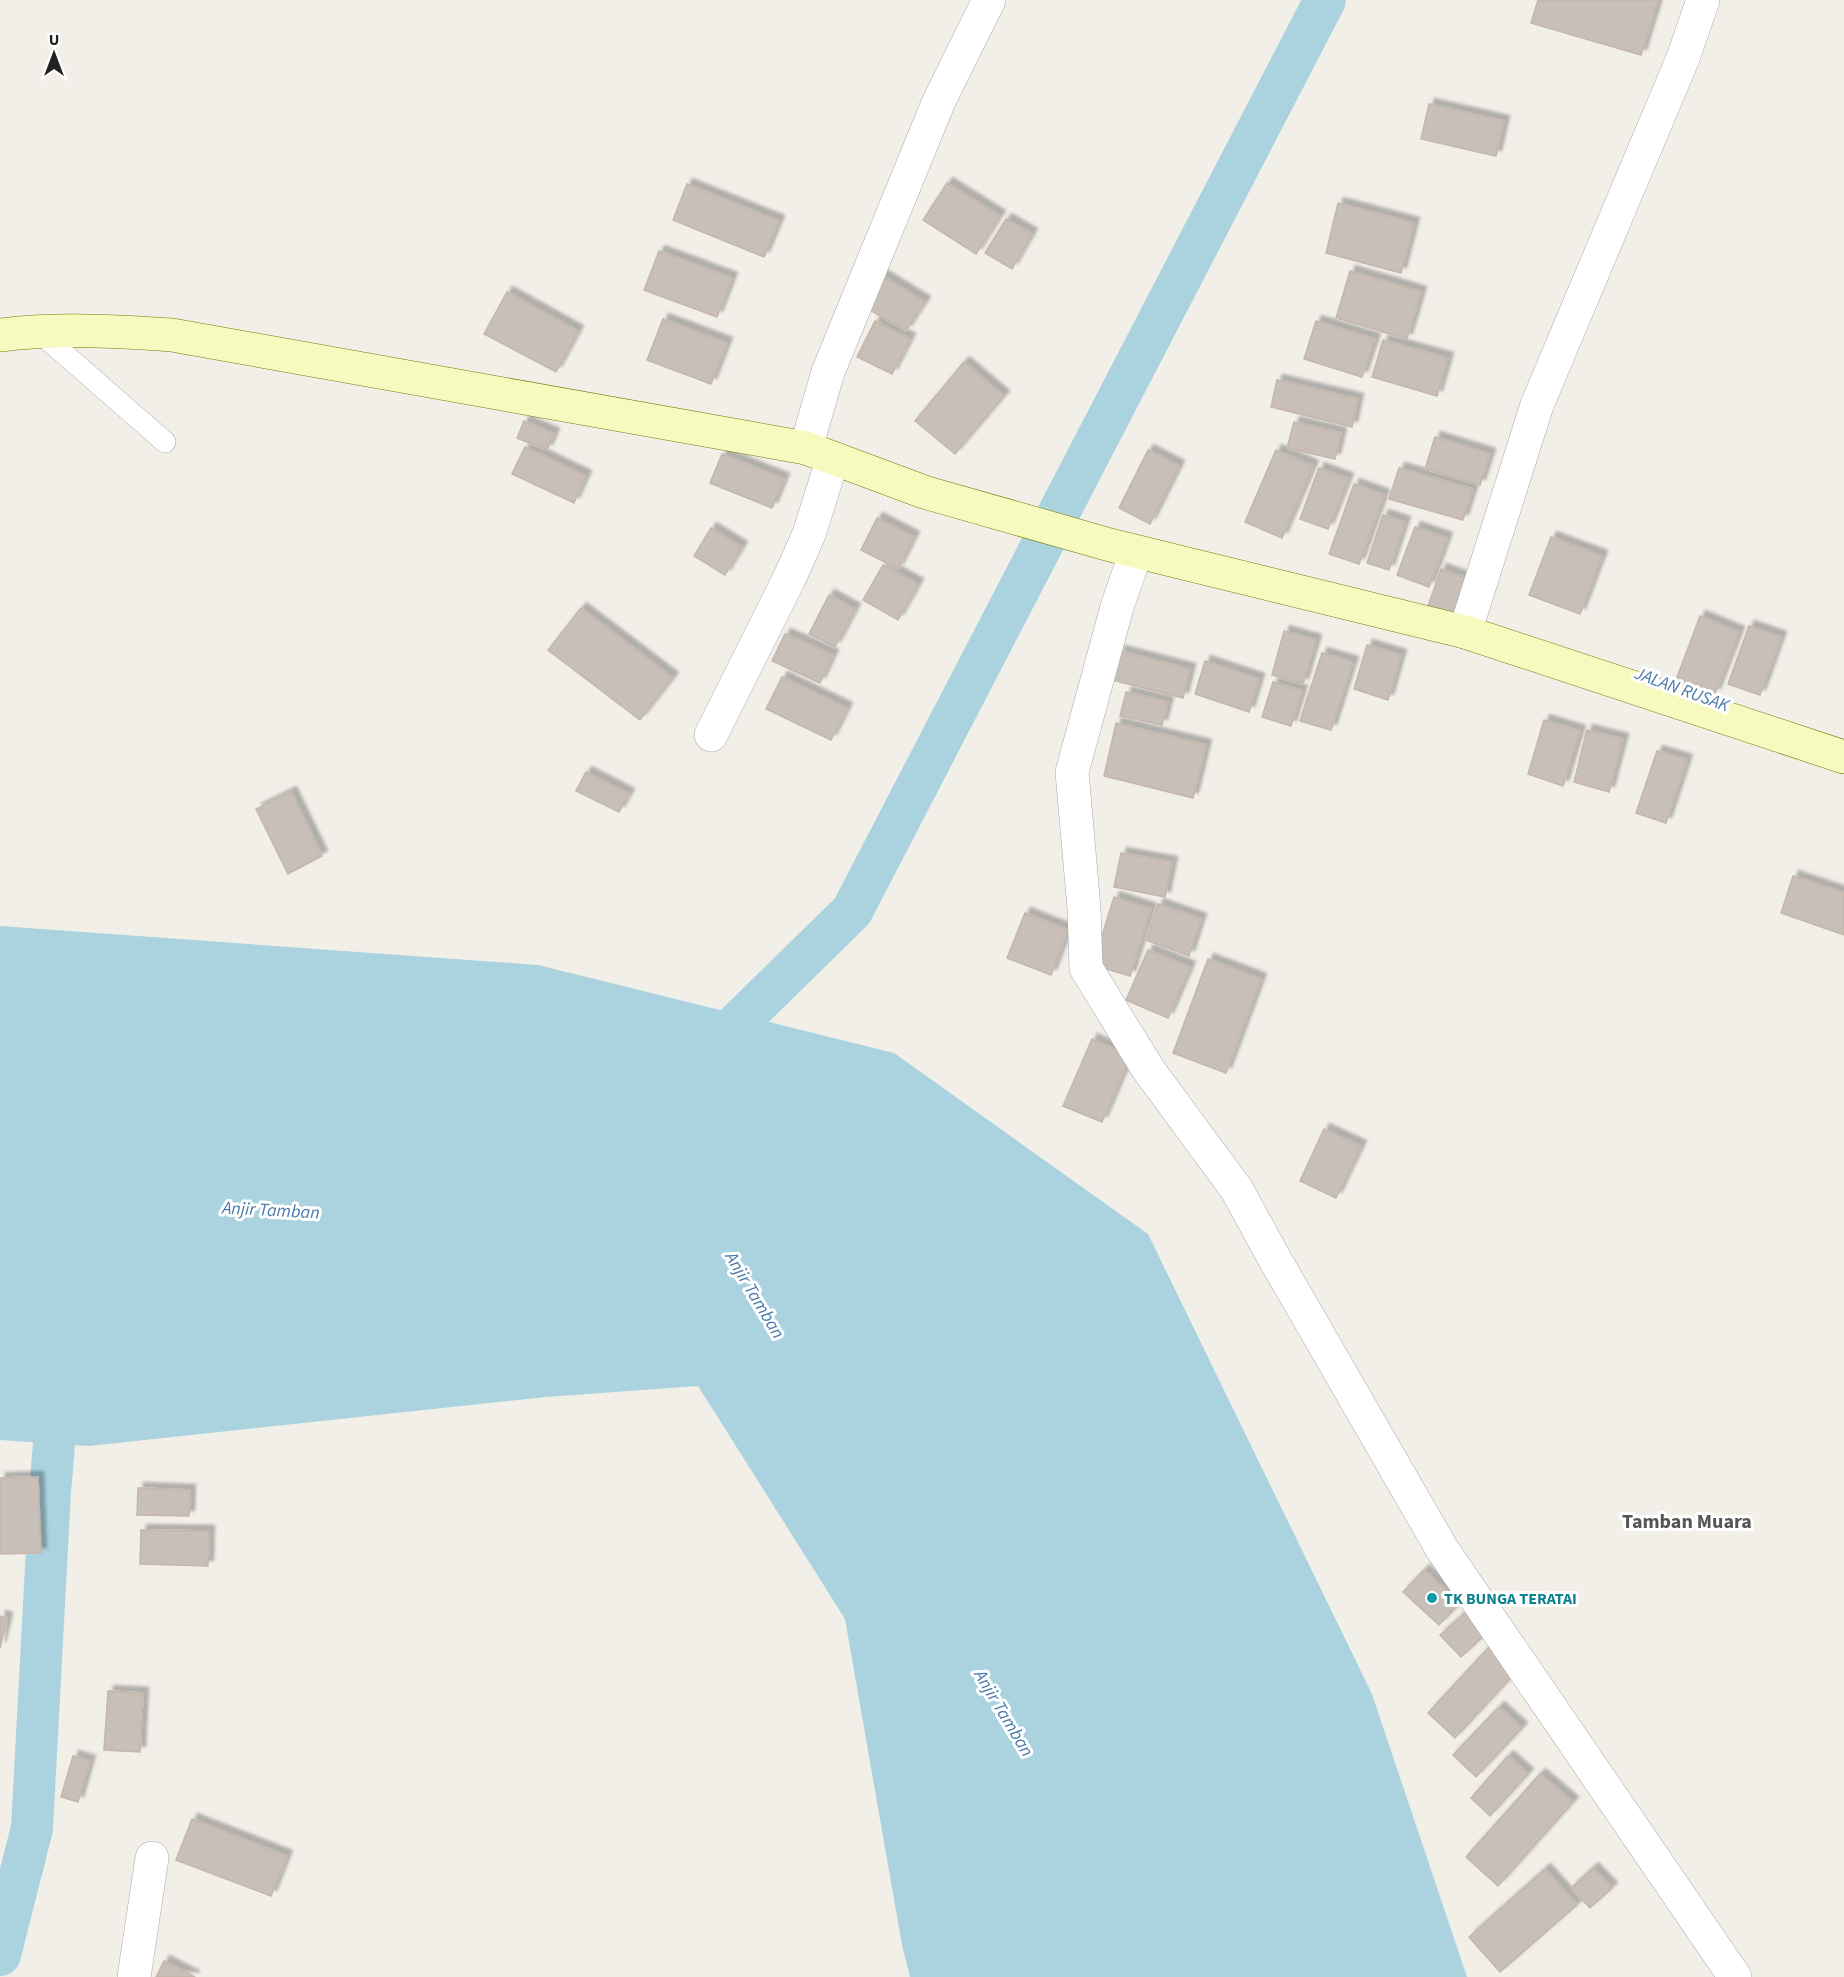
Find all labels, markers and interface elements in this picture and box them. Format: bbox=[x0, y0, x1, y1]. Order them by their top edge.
north arrow bbox=[24, 24, 84, 84]
text: U bbox=[49, 29, 59, 51]
water label: JALAN RUSAK bbox=[1630, 660, 1733, 718]
water label: Anjir Tamban bbox=[221, 1195, 320, 1226]
water label: Anjir Tamban bbox=[718, 1246, 790, 1344]
district label: Tamban Muara bbox=[1622, 1508, 1752, 1536]
place label: TK BUNGA TERATAI bbox=[1444, 1588, 1577, 1610]
marker: TK BUNGA TERATAI bbox=[1425, 1591, 1439, 1605]
water label: Anjir Tamban bbox=[967, 1664, 1039, 1762]

